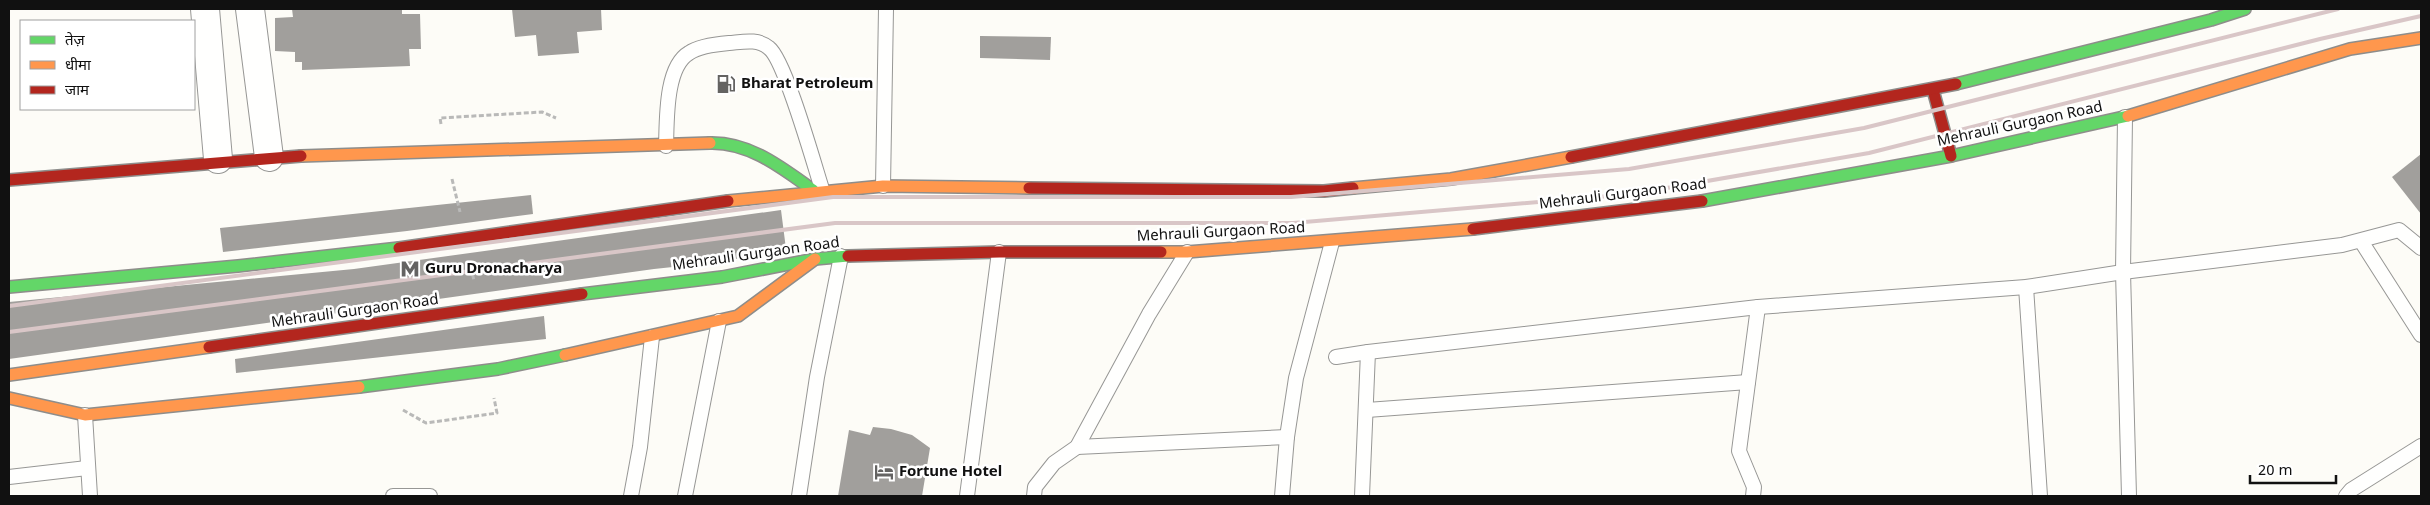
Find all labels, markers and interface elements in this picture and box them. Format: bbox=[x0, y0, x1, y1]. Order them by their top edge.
legend bbox=[20, 20, 195, 110]
text: तेज़ bbox=[65, 31, 86, 51]
text: धीमा bbox=[65, 57, 92, 76]
fuel station icon: Bharat Petroleum bbox=[715, 73, 737, 95]
place label: Bharat Petroleum bbox=[741, 75, 873, 94]
text: जाम bbox=[65, 82, 90, 101]
street label: Mehrauli Gurgaon Road bbox=[1936, 98, 2104, 152]
street label: Mehrauli Gurgaon Road bbox=[1538, 175, 1708, 215]
street label: Mehrauli Gurgaon Road bbox=[1136, 219, 1306, 247]
street label: Mehrauli Gurgaon Road bbox=[671, 234, 841, 276]
metro station icon: Guru Dronacharya bbox=[399, 258, 421, 280]
place label: Guru Dronacharya bbox=[425, 260, 562, 279]
street label: Mehrauli Gurgaon Road bbox=[270, 291, 440, 333]
scale bar bbox=[2250, 452, 2336, 484]
hotel icon: Fortune Hotel bbox=[873, 461, 895, 483]
text: 20 m bbox=[2258, 462, 2292, 481]
place label: Fortune Hotel bbox=[899, 463, 1002, 482]

